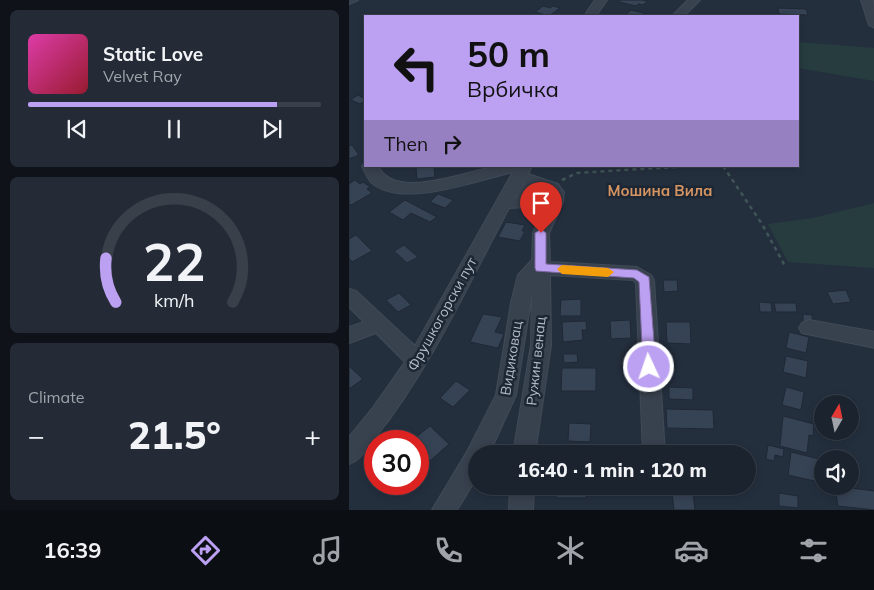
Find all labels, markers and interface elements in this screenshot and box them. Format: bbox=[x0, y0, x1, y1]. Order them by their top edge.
text: 50 m bbox=[467, 32, 550, 76]
icon: left bbox=[384, 35, 449, 100]
text: Static Love bbox=[103, 42, 203, 66]
text: Velvet Ray bbox=[103, 66, 182, 86]
text: Врбичка bbox=[467, 75, 559, 103]
icon: previous bbox=[63, 115, 91, 143]
icon: pause bbox=[160, 115, 188, 143]
icon: next bbox=[258, 115, 286, 143]
icon: right bbox=[438, 130, 466, 158]
text: Then bbox=[384, 132, 428, 156]
district label: Мошина Вила bbox=[607, 181, 713, 200]
pin bbox=[520, 182, 562, 233]
icon: arrive bbox=[527, 189, 555, 217]
text: 22 bbox=[143, 229, 206, 294]
street label: Фрушкогорски пут bbox=[403, 254, 481, 374]
text: km/h bbox=[154, 289, 195, 311]
street label: Ружин венац bbox=[522, 315, 550, 406]
street label: Видиковац bbox=[496, 319, 526, 397]
position arrow bbox=[622, 340, 674, 392]
text: Climate bbox=[28, 387, 84, 407]
north arrow bbox=[814, 395, 859, 440]
map controls bbox=[814, 395, 859, 495]
text: 21.5° bbox=[128, 411, 221, 459]
text: − bbox=[28, 418, 45, 453]
text: + bbox=[304, 418, 321, 453]
speed limit sign: 30 bbox=[364, 430, 429, 495]
button: sound bbox=[814, 450, 859, 495]
text: 16:40 · 1 min · 120 m bbox=[517, 458, 707, 482]
icon: directions bbox=[188, 533, 223, 568]
icon: music bbox=[310, 533, 345, 568]
icon: phone bbox=[431, 533, 466, 568]
icon: climate bbox=[553, 533, 588, 568]
icon: car bbox=[674, 533, 709, 568]
icon: filters bbox=[796, 533, 831, 568]
text: 16:39 bbox=[43, 536, 102, 564]

